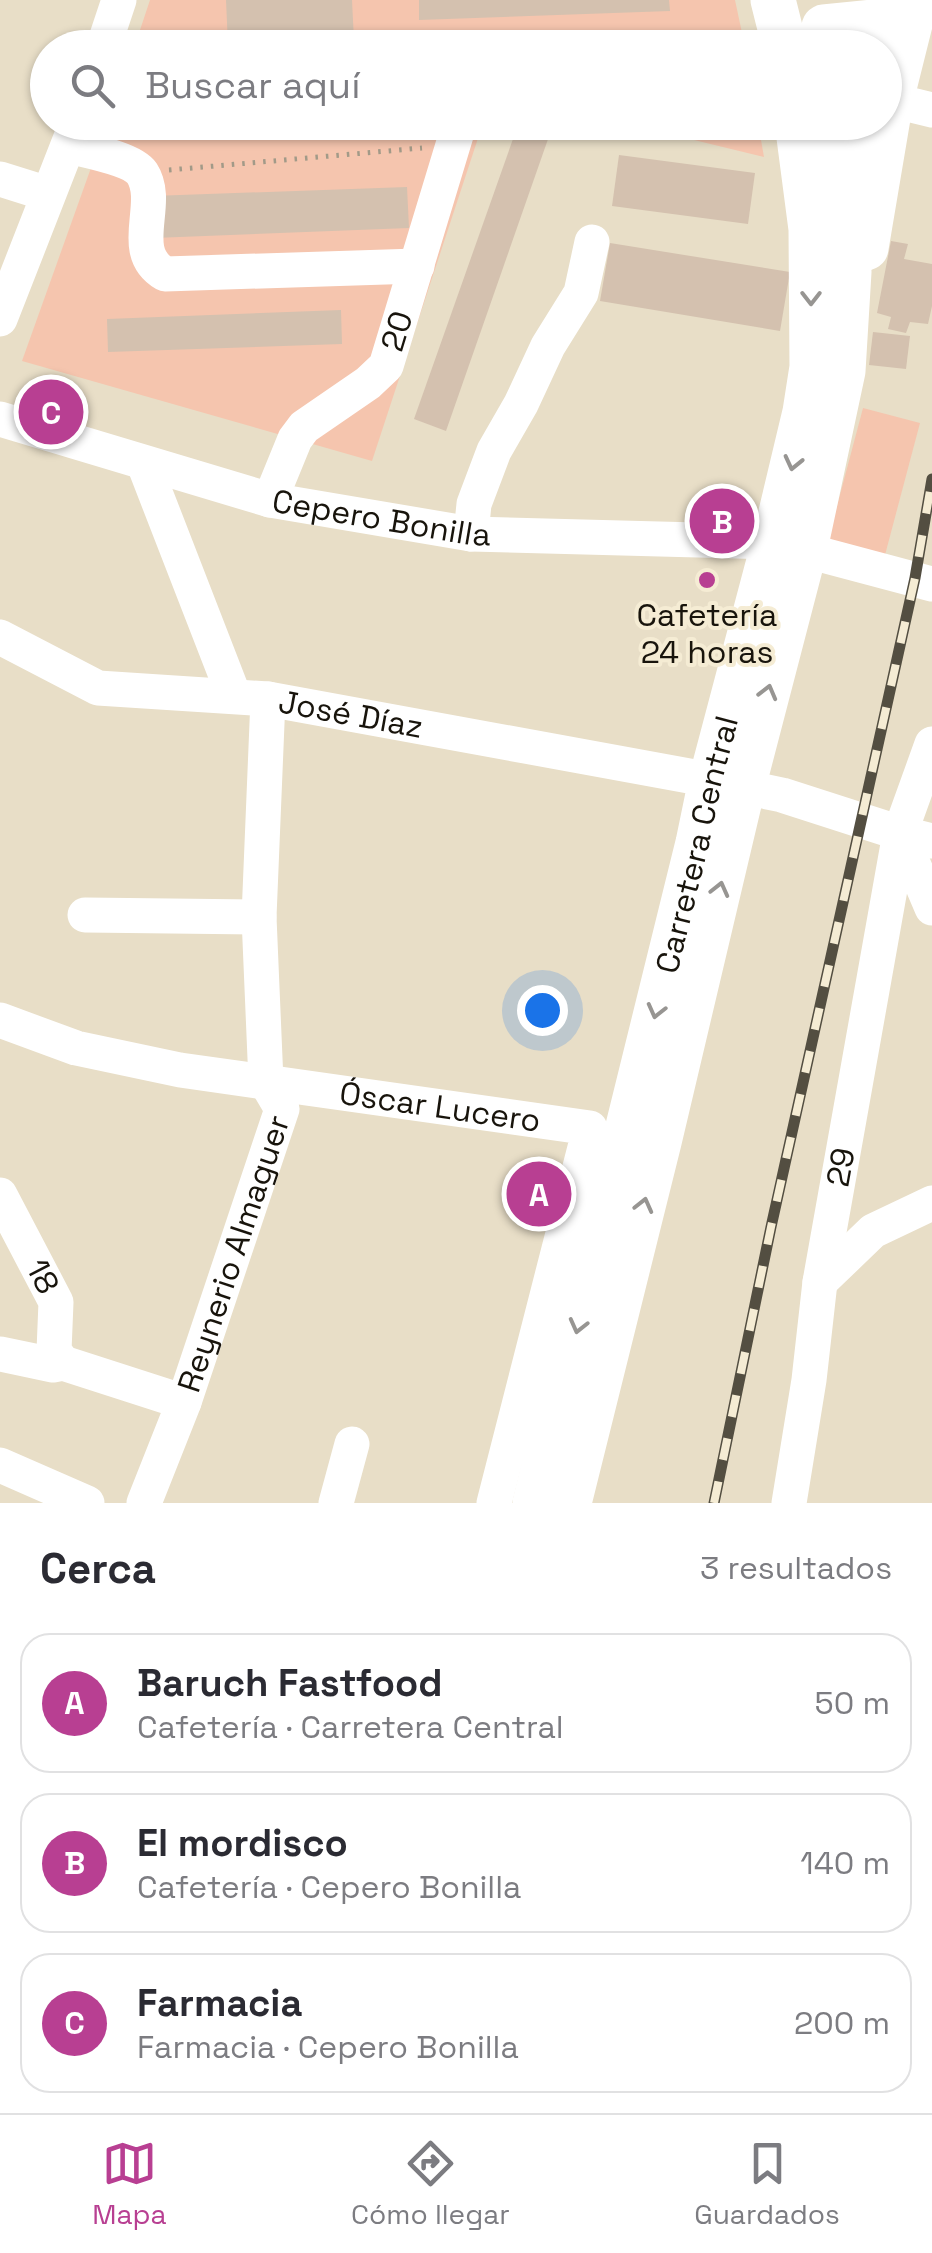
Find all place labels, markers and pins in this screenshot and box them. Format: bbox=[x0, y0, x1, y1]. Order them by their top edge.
pin: C bbox=[18, 374, 84, 450]
pin: B bbox=[690, 484, 754, 558]
marker: Cafetería 24 horas bbox=[696, 569, 718, 591]
place label: Cafetería 24 horas bbox=[636, 595, 778, 672]
pin: A bbox=[506, 1156, 572, 1232]

